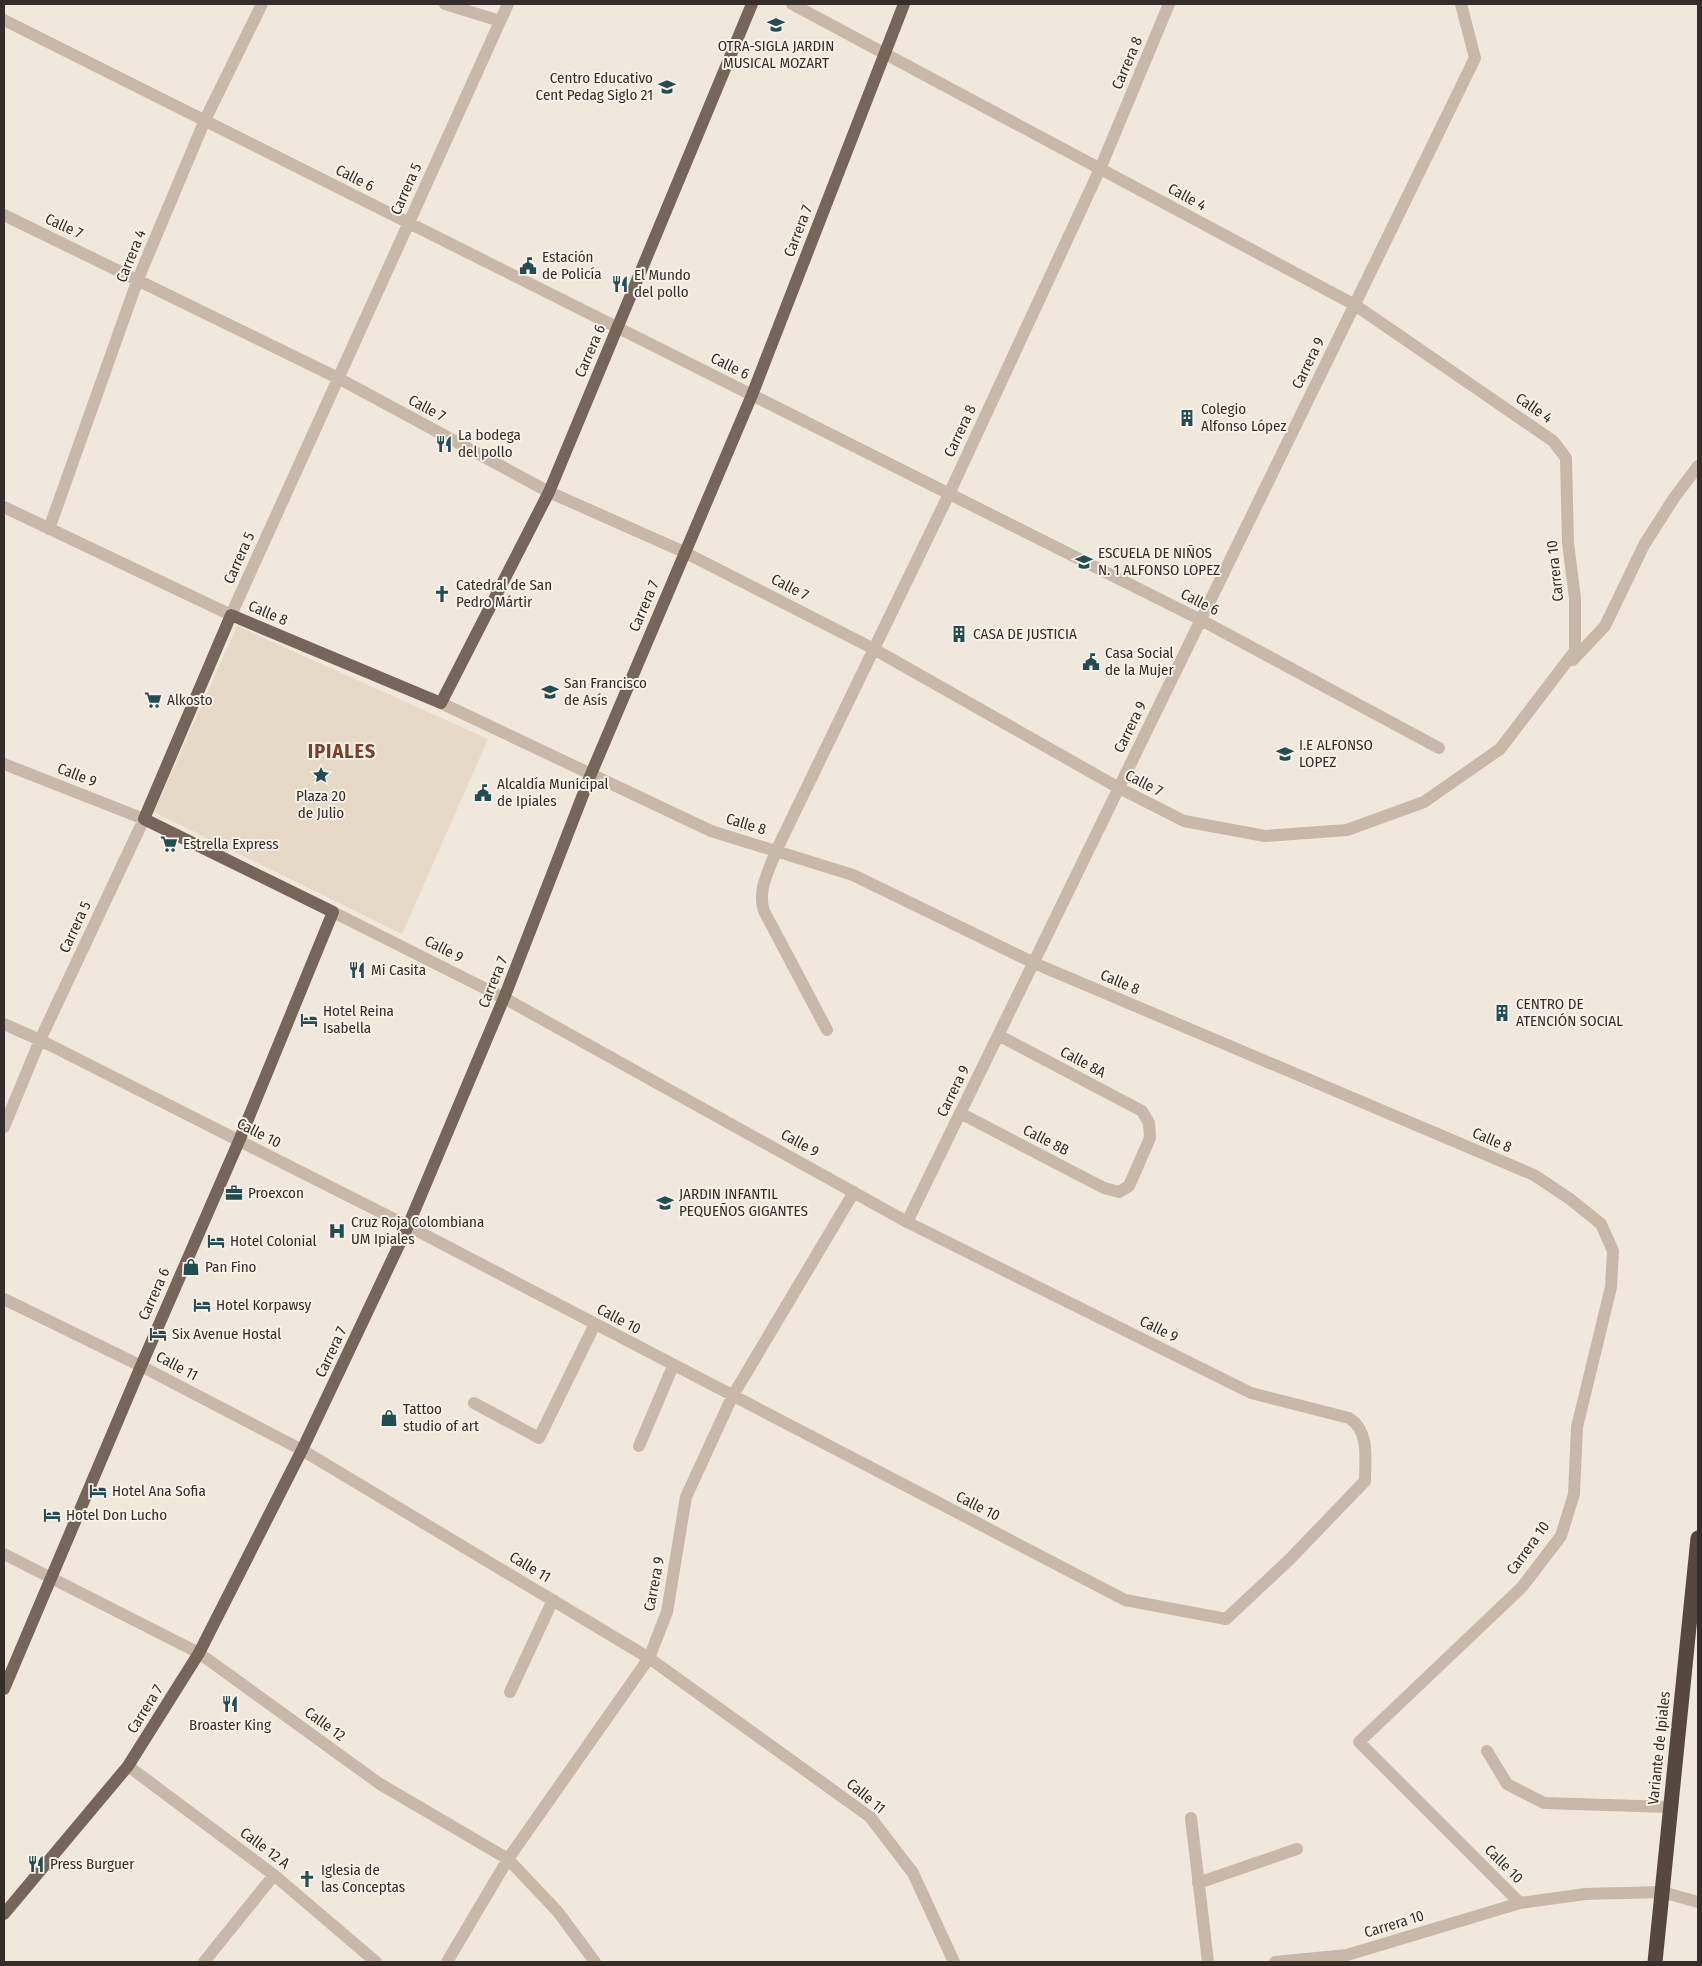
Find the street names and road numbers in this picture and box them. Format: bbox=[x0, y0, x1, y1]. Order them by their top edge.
street label: Carrera 8 bbox=[1108, 34, 1146, 92]
street label: Carrera 5 bbox=[387, 160, 425, 218]
street label: Calle 6 bbox=[333, 161, 377, 195]
street label: Calle 4 bbox=[1165, 179, 1209, 215]
street label: Carrera 7 bbox=[780, 203, 816, 259]
street label: Calle 7 bbox=[42, 209, 86, 243]
street label: Carrera 4 bbox=[112, 227, 150, 285]
street label: Carrera 6 bbox=[571, 322, 609, 380]
street label: Carrera 9 bbox=[1288, 334, 1328, 392]
street label: Calle 6 bbox=[708, 349, 752, 383]
street label: Calle 4 bbox=[1512, 389, 1556, 427]
street label: Calle 7 bbox=[405, 391, 449, 425]
street label: Carrera 8 bbox=[940, 402, 980, 460]
street label: Carrera 5 bbox=[220, 529, 258, 587]
street label: Carrera 10 bbox=[1543, 539, 1567, 603]
street label: Calle 7 bbox=[768, 570, 812, 604]
street label: Carrera 7 bbox=[625, 578, 663, 634]
street label: Calle 6 bbox=[1178, 585, 1222, 619]
street label: Calle 8 bbox=[246, 597, 290, 629]
street label: Carrera 9 bbox=[1110, 698, 1150, 756]
street label: Calle 9 bbox=[55, 759, 99, 791]
street label: Calle 7 bbox=[1122, 766, 1166, 800]
street label: Calle 8 bbox=[724, 809, 768, 839]
street label: Carrera 5 bbox=[55, 898, 95, 956]
street label: Calle 9 bbox=[422, 932, 466, 966]
street label: Carrera 7 bbox=[475, 954, 511, 1010]
street label: Calle 8 bbox=[1098, 966, 1142, 998]
street label: Calle 8A bbox=[1057, 1043, 1109, 1081]
street label: Carrera 9 bbox=[933, 1062, 973, 1120]
street label: Calle 10 bbox=[234, 1114, 284, 1152]
street label: Calle 8B bbox=[1020, 1121, 1072, 1159]
street label: Calle 8 bbox=[1470, 1124, 1514, 1156]
street label: Calle 9 bbox=[778, 1125, 822, 1161]
street label: Carrera 6 bbox=[135, 1265, 173, 1323]
street label: Calle 10 bbox=[594, 1300, 644, 1338]
street label: Calle 9 bbox=[1137, 1312, 1181, 1346]
street label: Carrera 7 bbox=[311, 1324, 351, 1380]
street label: Calle 11 bbox=[153, 1348, 201, 1384]
street label: Calle 10 bbox=[953, 1487, 1003, 1525]
street label: Carrera 10 bbox=[1503, 1518, 1553, 1578]
street label: Calle 11 bbox=[506, 1548, 554, 1586]
street label: Carrera 9 bbox=[640, 1555, 668, 1613]
street label: Carrera 7 bbox=[123, 1681, 167, 1737]
street label: Variante de Ipiales bbox=[1644, 1690, 1674, 1806]
street label: Calle 12 bbox=[301, 1703, 349, 1745]
street label: Calle 11 bbox=[843, 1775, 889, 1817]
street label: Calle 12 A bbox=[237, 1824, 293, 1873]
street label: Calle 10 bbox=[1481, 1841, 1527, 1887]
street label: Carrera 10 bbox=[1362, 1906, 1426, 1942]

